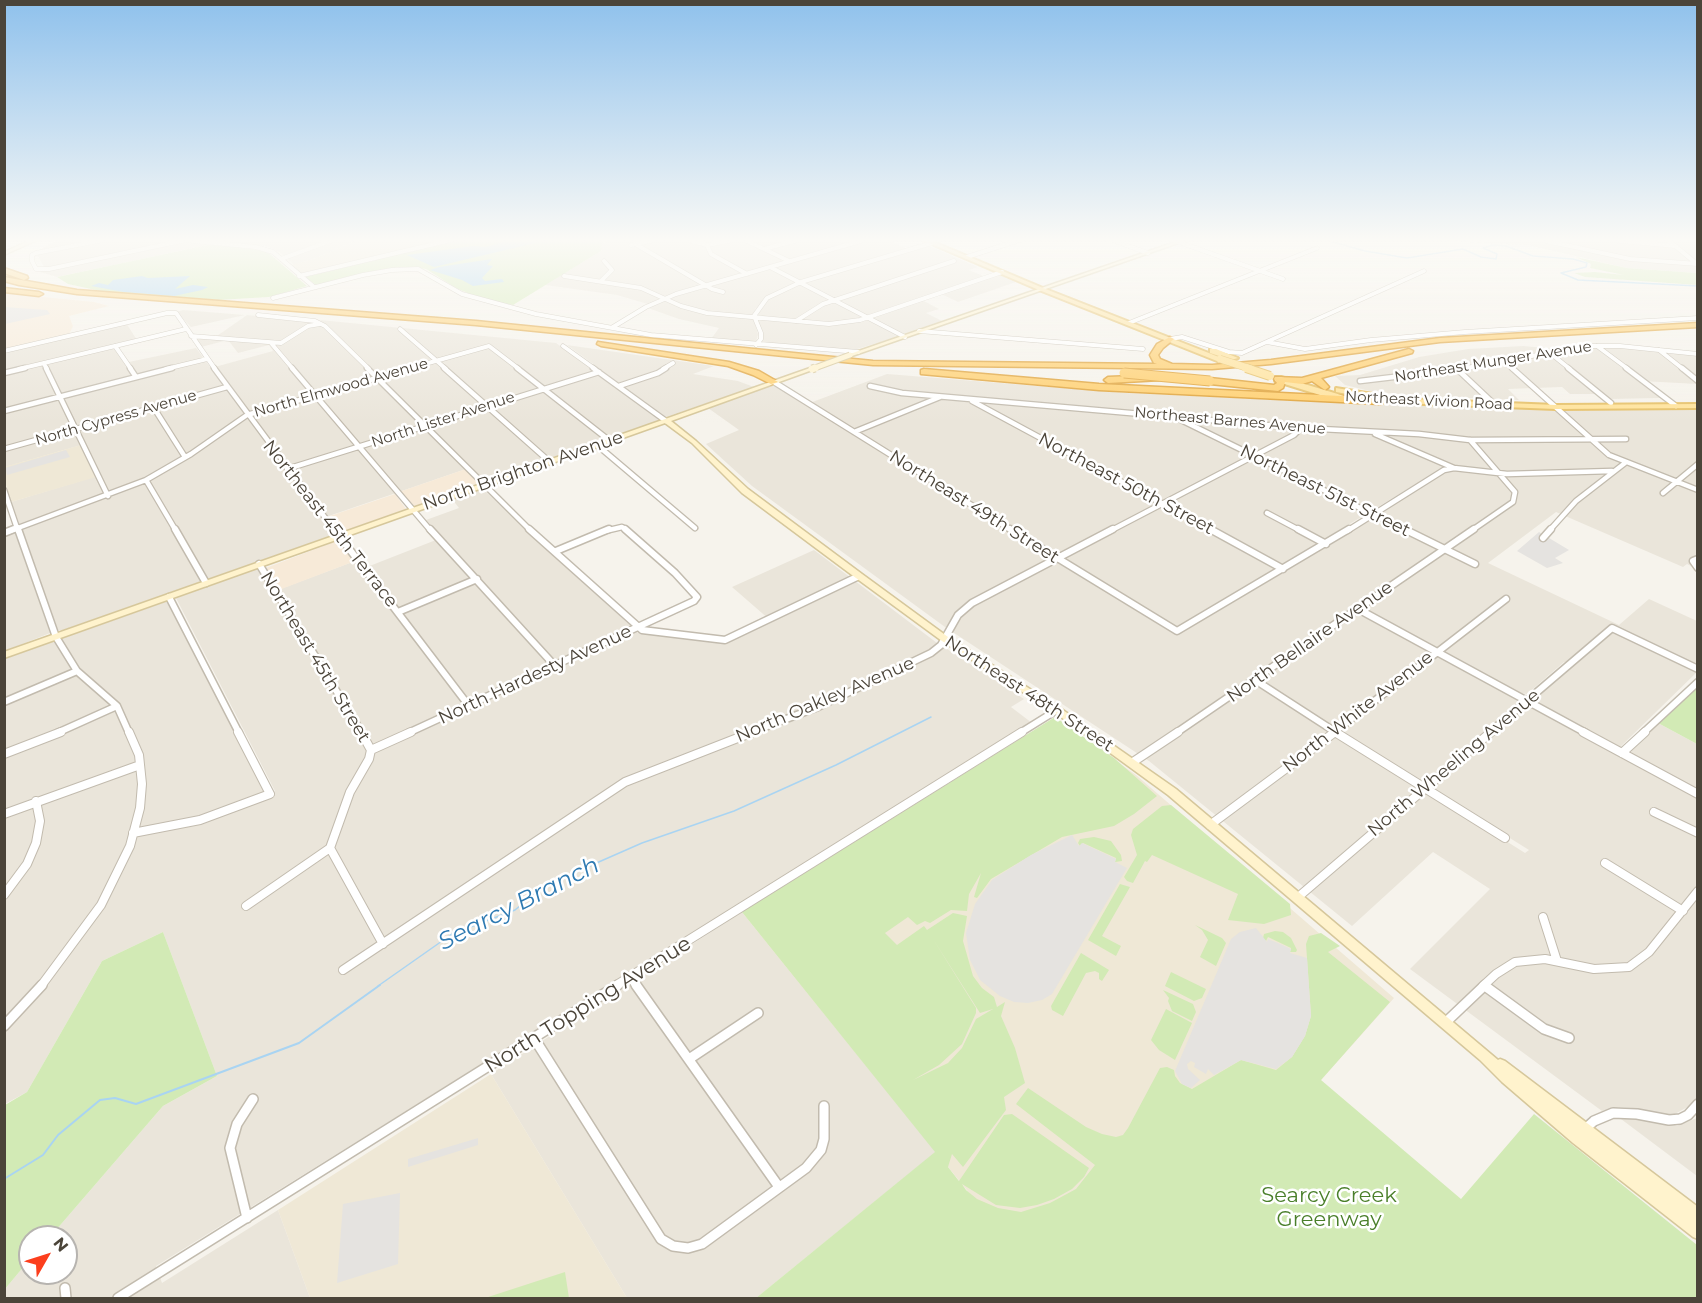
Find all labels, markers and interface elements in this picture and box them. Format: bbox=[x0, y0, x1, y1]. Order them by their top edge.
street label: Northeast Munger Avenue bbox=[1393, 338, 1593, 386]
street label: North Elmwood Avenue bbox=[252, 354, 430, 422]
street label: North Cypress Avenue bbox=[33, 386, 199, 450]
street label: North Lister Avenue bbox=[369, 388, 517, 452]
street label: Northeast Vivion Road bbox=[1345, 388, 1513, 414]
street label: Northeast Barnes Avenue bbox=[1133, 404, 1327, 438]
street label: North Brighton Avenue bbox=[420, 426, 626, 516]
street label: Northeast 50th Street bbox=[1034, 429, 1218, 539]
street label: Northeast 45th Terrace bbox=[258, 436, 402, 612]
street label: Northeast 51st Street bbox=[1236, 440, 1414, 542]
street label: Northeast 49th Street bbox=[885, 446, 1063, 568]
street label: Northeast 45th Street bbox=[255, 568, 375, 746]
street label: North Bellaire Avenue bbox=[1223, 576, 1397, 708]
street label: North Hardesty Avenue bbox=[435, 621, 635, 729]
street label: Northeast 48th Street bbox=[940, 631, 1118, 757]
street label: North White Avenue bbox=[1279, 647, 1437, 777]
street label: North Oakley Avenue bbox=[732, 653, 918, 747]
street label: North Wheeling Avenue bbox=[1364, 685, 1544, 841]
water label: Searcy Branch bbox=[434, 851, 604, 957]
street label: North Topping Avenue bbox=[480, 931, 696, 1079]
park label: Searcy Creek Greenway bbox=[1261, 1183, 1397, 1233]
north arrow bbox=[18, 1225, 78, 1285]
text: N bbox=[49, 1234, 72, 1256]

